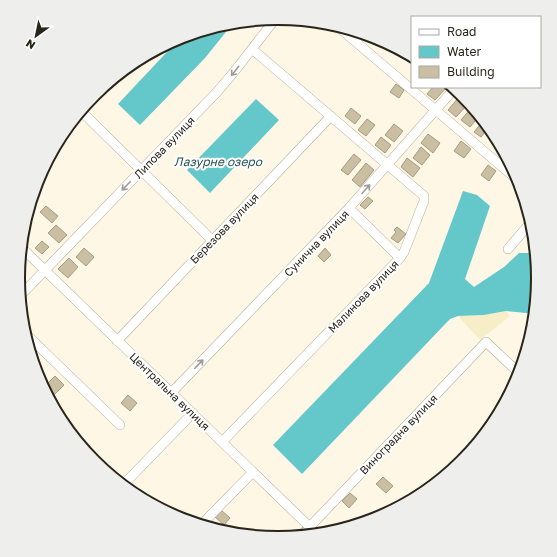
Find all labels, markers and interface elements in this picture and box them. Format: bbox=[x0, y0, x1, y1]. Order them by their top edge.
north arrow bbox=[16, 16, 56, 56]
legend bbox=[411, 16, 541, 88]
text: Road bbox=[447, 24, 476, 39]
text: N bbox=[23, 37, 37, 53]
text: Water bbox=[447, 44, 481, 59]
text: Building bbox=[447, 64, 495, 79]
one-way arrow bbox=[231, 66, 239, 77]
street label: Липова вулиця bbox=[131, 113, 197, 181]
water label: Лазурне озеро bbox=[174, 154, 263, 169]
one-way arrow bbox=[121, 181, 131, 191]
one-way arrow bbox=[361, 185, 370, 195]
street label: Березова вулиця bbox=[187, 190, 261, 266]
street label: Сунична вулиця bbox=[281, 207, 351, 279]
street label: Малинова вулиця bbox=[325, 257, 401, 335]
street label: Центральна вулиця bbox=[127, 350, 213, 432]
one-way arrow bbox=[194, 359, 204, 369]
street label: Виноградна вулиця bbox=[356, 391, 440, 477]

